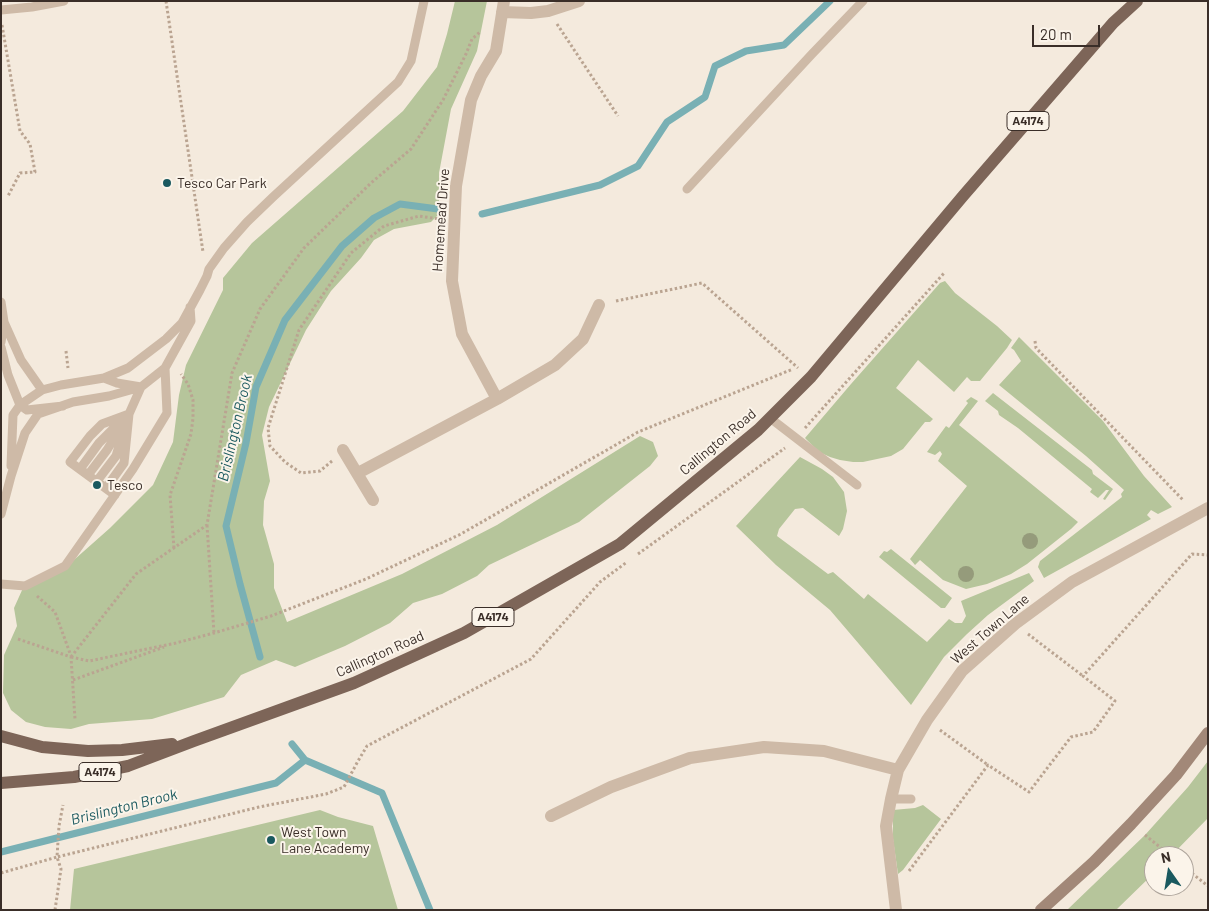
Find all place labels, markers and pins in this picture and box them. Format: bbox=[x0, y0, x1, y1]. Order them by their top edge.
place label: Tesco Car Park bbox=[177, 175, 267, 191]
marker: Tesco Car Park bbox=[161, 177, 173, 189]
place label: Tesco bbox=[107, 477, 143, 493]
marker: Tesco bbox=[91, 479, 103, 491]
place label: West Town Lane Academy bbox=[281, 824, 370, 856]
marker: West Town Lane Academy bbox=[265, 834, 277, 846]

